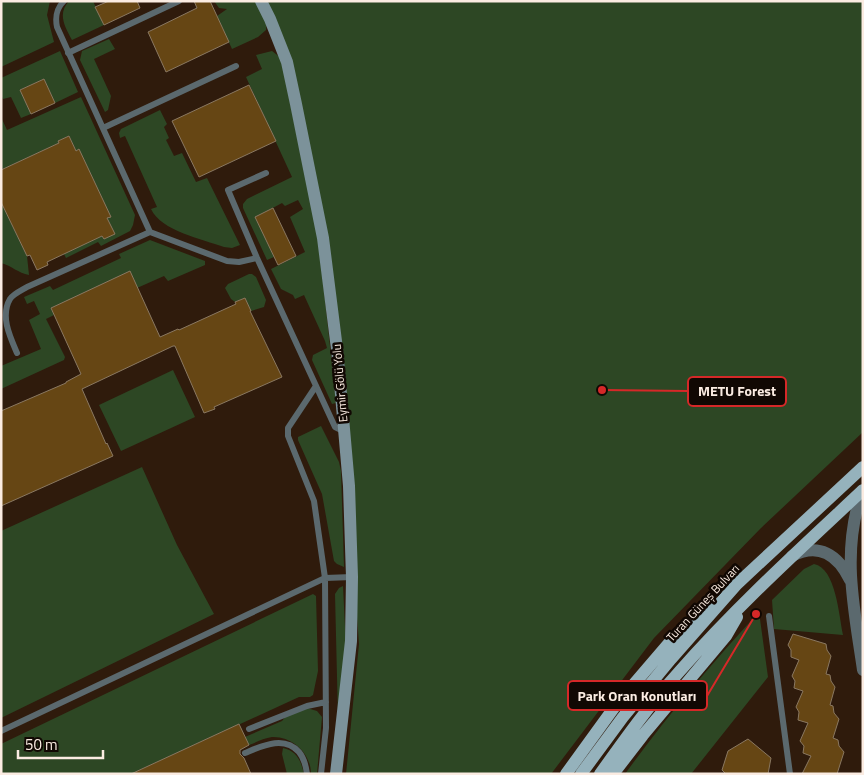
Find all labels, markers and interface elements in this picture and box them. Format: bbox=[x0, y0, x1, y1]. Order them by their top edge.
street label: Eymir Gölü Yolu bbox=[327, 343, 352, 423]
callout: METU Forest bbox=[688, 377, 786, 406]
text: METU Forest bbox=[698, 380, 776, 401]
street label: Turan Güneş Bulvarı bbox=[661, 559, 744, 646]
callout: Park Oran Konutları bbox=[568, 681, 707, 710]
text: Park Oran Konutları bbox=[578, 685, 697, 706]
scale bar bbox=[18, 728, 102, 760]
text: 50 m bbox=[25, 733, 58, 756]

